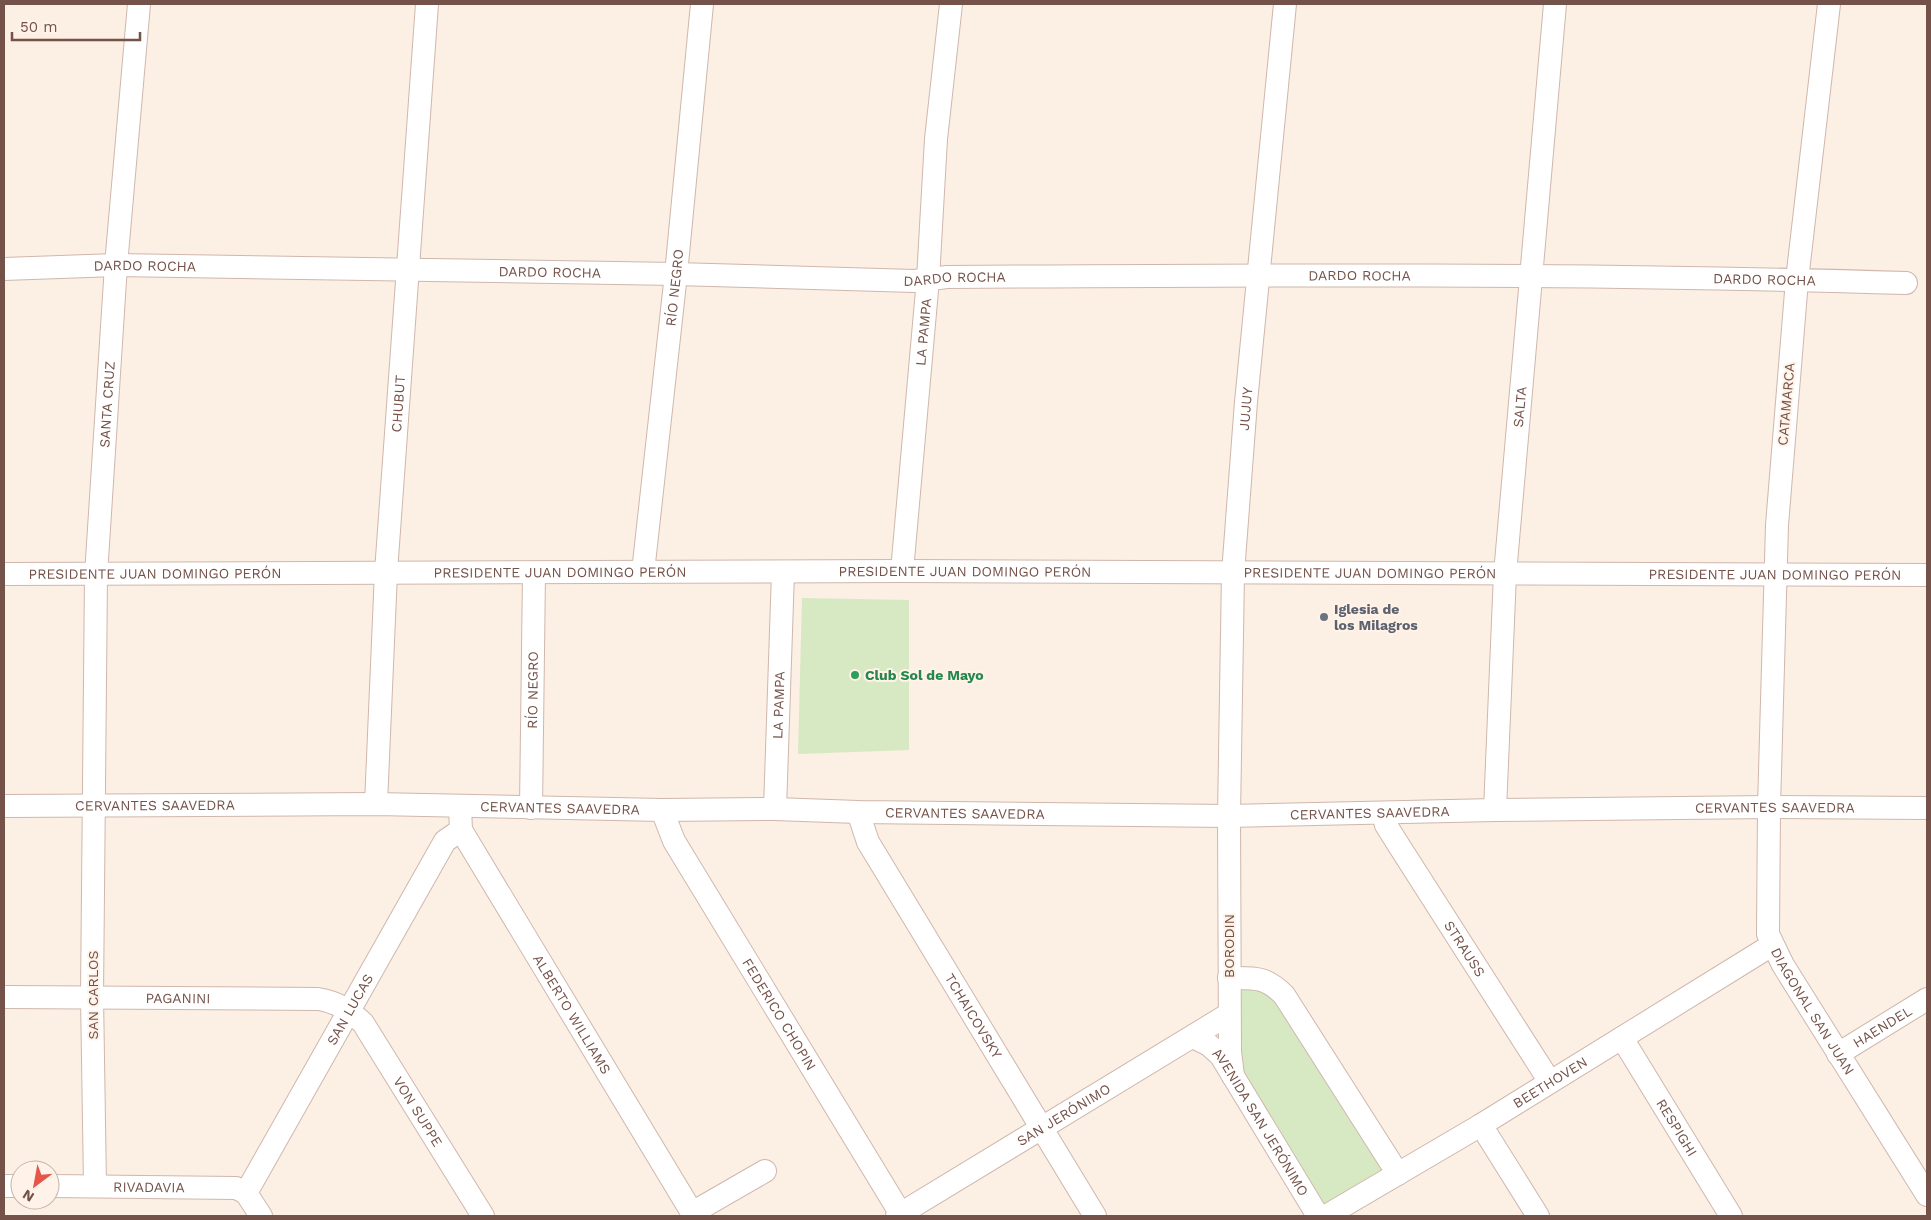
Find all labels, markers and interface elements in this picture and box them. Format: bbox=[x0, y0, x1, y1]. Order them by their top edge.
scale bar bbox=[12, 10, 140, 42]
text: 50 m bbox=[20, 18, 57, 36]
street label: RÍO NEGRO bbox=[662, 248, 686, 327]
street label: DARDO ROCHA bbox=[93, 257, 196, 274]
street label: DARDO ROCHA bbox=[498, 263, 601, 281]
street label: DARDO ROCHA bbox=[1308, 267, 1411, 283]
street label: DARDO ROCHA bbox=[903, 268, 1006, 289]
street label: DARDO ROCHA bbox=[1713, 270, 1816, 288]
street label: LA PAMPA bbox=[912, 297, 934, 367]
street label: SANTA CRUZ bbox=[96, 360, 118, 448]
street label: CATAMARCA bbox=[1774, 362, 1798, 446]
street label: CHUBUT bbox=[388, 374, 408, 433]
street label: JUJUY bbox=[1236, 386, 1255, 431]
street label: SALTA bbox=[1510, 386, 1529, 428]
street label: PRESIDENTE JUAN DOMINGO PERÓN bbox=[839, 563, 1091, 580]
street label: PRESIDENTE JUAN DOMINGO PERÓN bbox=[434, 564, 686, 581]
street label: PRESIDENTE JUAN DOMINGO PERÓN bbox=[1244, 564, 1496, 581]
street label: PRESIDENTE JUAN DOMINGO PERÓN bbox=[29, 565, 281, 582]
street label: PRESIDENTE JUAN DOMINGO PERÓN bbox=[1649, 566, 1901, 583]
place label: Iglesia de los Milagros bbox=[1334, 601, 1418, 633]
marker: Iglesia de los Milagros bbox=[1318, 611, 1330, 623]
street label: RÍO NEGRO bbox=[524, 651, 541, 729]
place label: Club Sol de Mayo bbox=[865, 667, 984, 683]
marker: Club Sol de Mayo bbox=[849, 669, 861, 681]
street label: LA PAMPA bbox=[769, 671, 788, 739]
street label: CERVANTES SAAVEDRA bbox=[75, 797, 235, 814]
street label: CERVANTES SAAVEDRA bbox=[480, 798, 640, 818]
street label: CERVANTES SAAVEDRA bbox=[1695, 799, 1855, 816]
street label: CERVANTES SAAVEDRA bbox=[1290, 803, 1450, 823]
street label: CERVANTES SAAVEDRA bbox=[885, 804, 1045, 822]
street label: BORODIN bbox=[1221, 914, 1237, 978]
street label: STRAUSS bbox=[1441, 918, 1489, 980]
street label: DIAGONAL SAN JUAN bbox=[1768, 945, 1858, 1078]
street label: SAN CARLOS bbox=[85, 951, 101, 1039]
street label: ALBERTO WILLIAMS bbox=[530, 951, 614, 1077]
street label: FEDERICO CHOPIN bbox=[739, 955, 819, 1073]
street label: SAN LUCAS bbox=[323, 971, 376, 1048]
street label: TCHAICOVSKY bbox=[942, 971, 1005, 1061]
street label: PAGANINI bbox=[145, 990, 211, 1006]
street label: HAENDEL bbox=[1850, 1002, 1915, 1051]
street label: AVENIDA SAN JERÓNIMO bbox=[1209, 1044, 1312, 1199]
street label: BEETHOVEN bbox=[1510, 1053, 1590, 1111]
street label: VON SUPPE bbox=[390, 1074, 446, 1149]
street label: SAN JERÓNIMO bbox=[1014, 1080, 1113, 1149]
street label: RESPIGHI bbox=[1653, 1096, 1701, 1159]
north arrow bbox=[10, 1160, 60, 1210]
street label: RIVADAVIA bbox=[113, 1179, 185, 1195]
text: N bbox=[19, 1186, 37, 1206]

